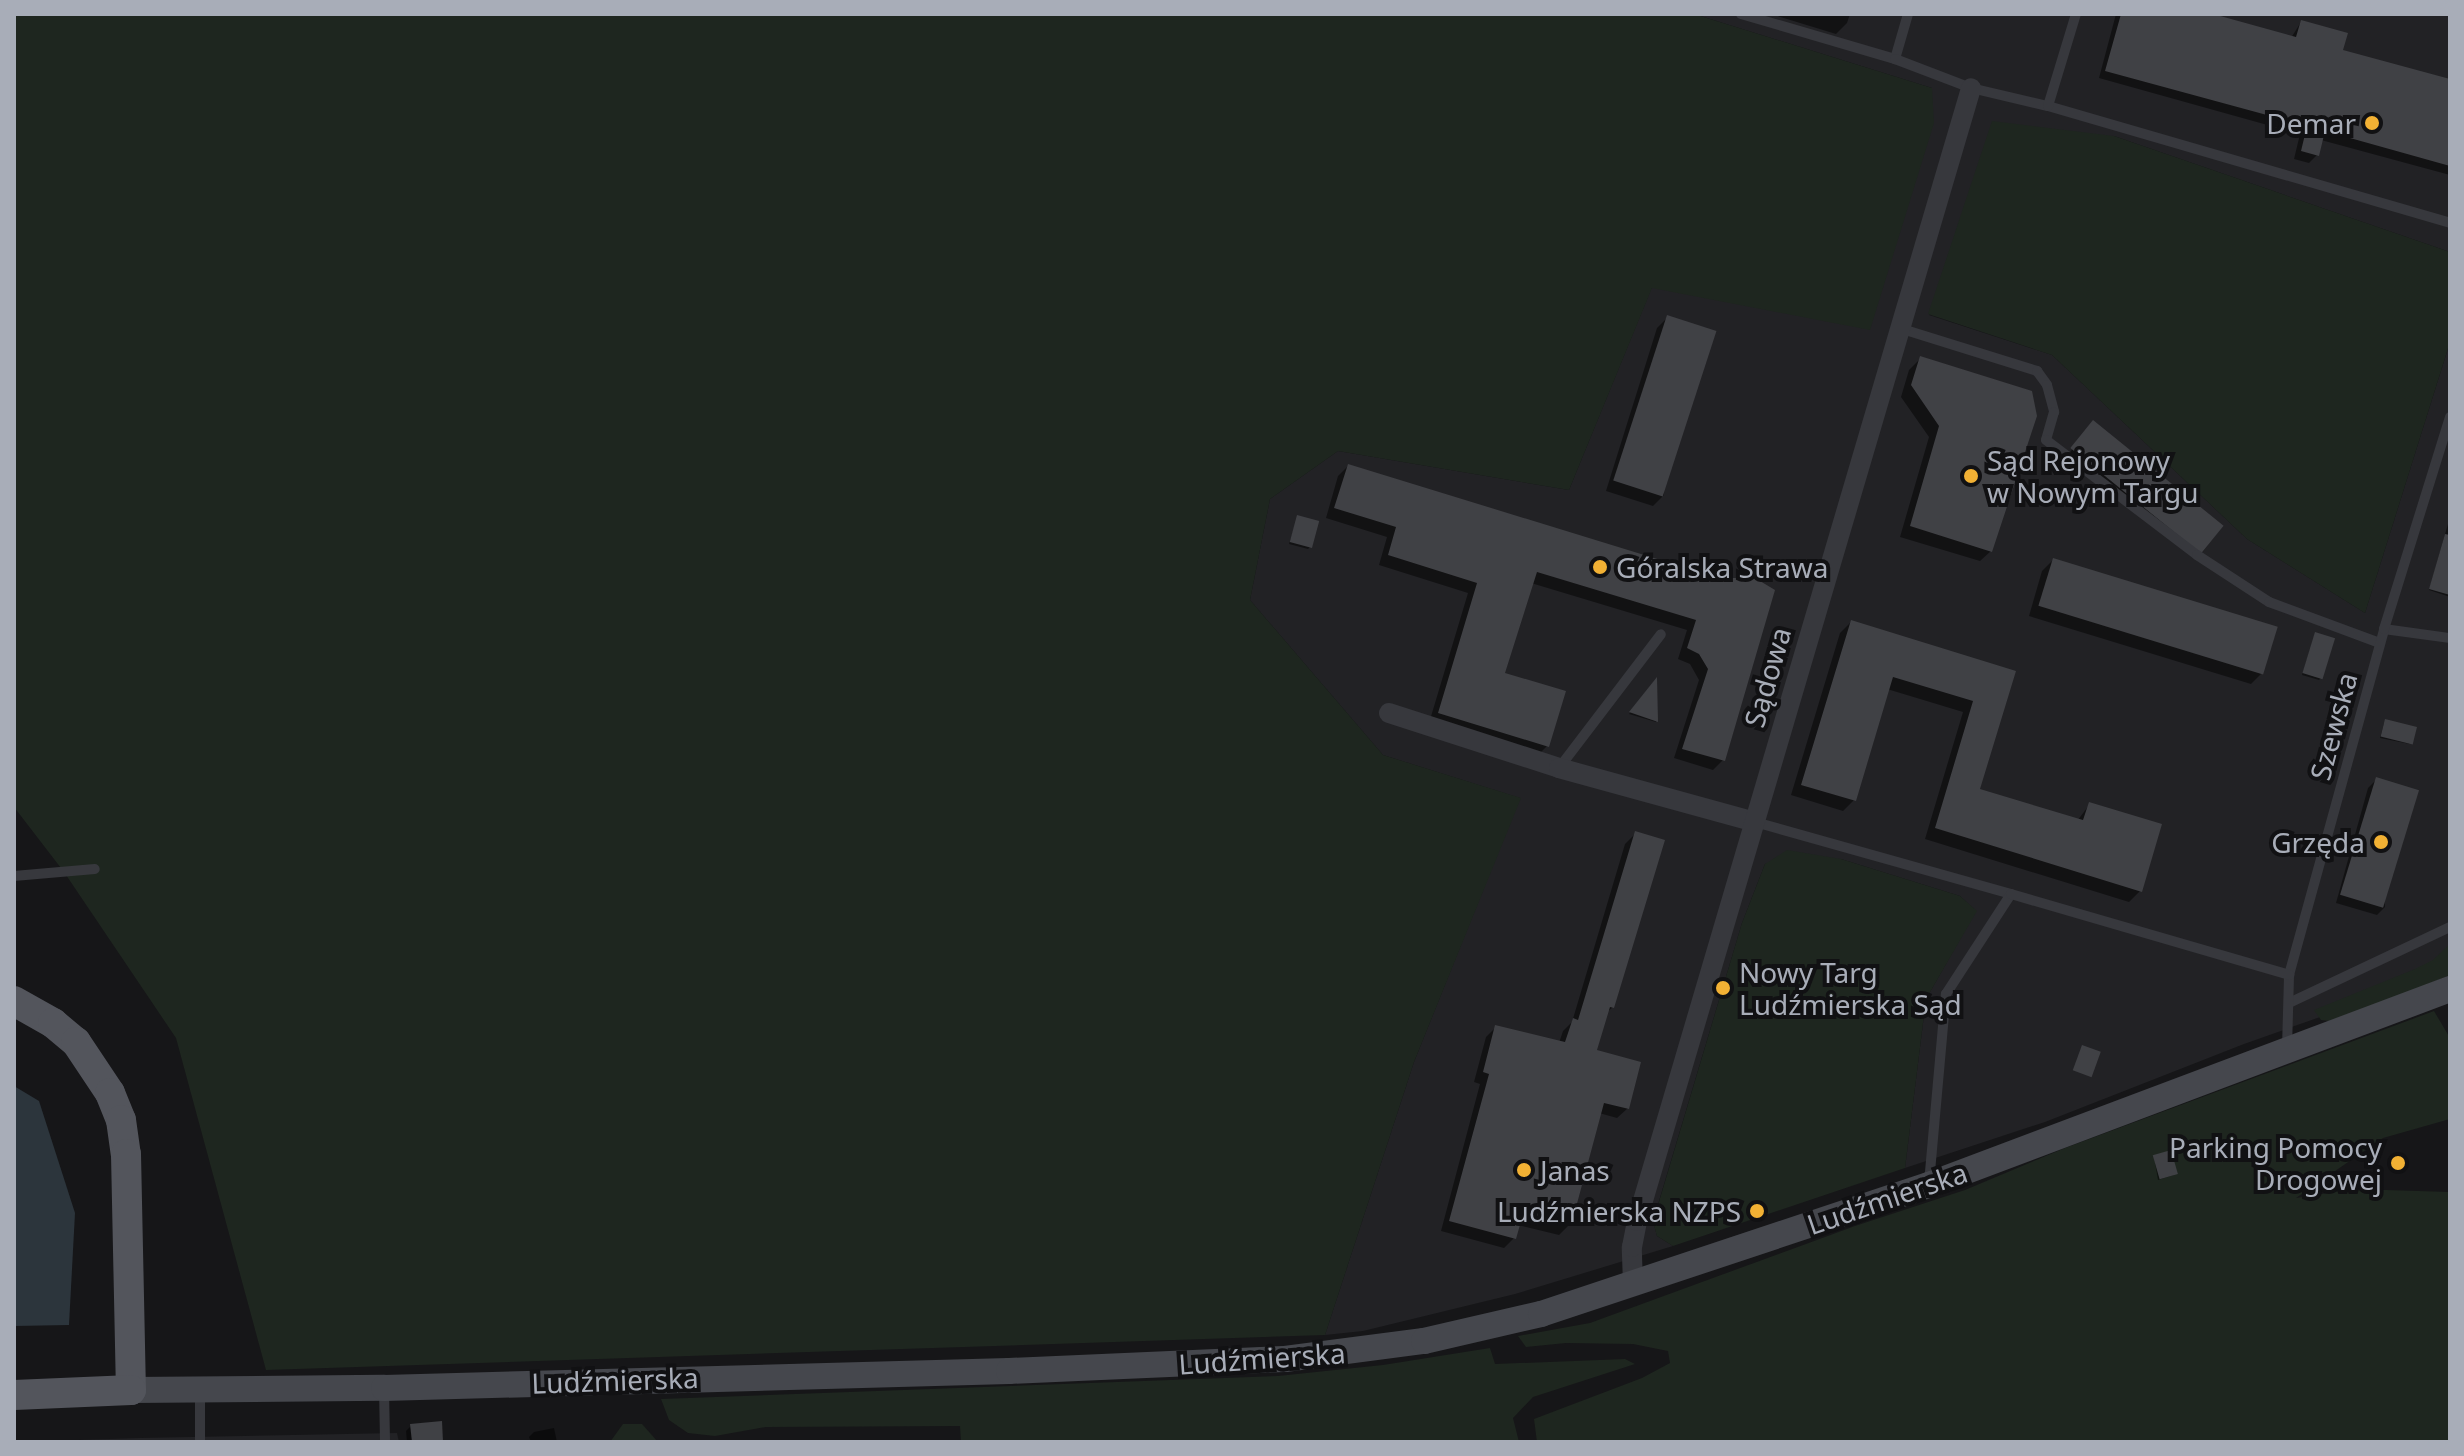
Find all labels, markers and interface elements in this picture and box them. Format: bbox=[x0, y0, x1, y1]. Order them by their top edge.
place label: Demar bbox=[2266, 106, 2356, 140]
marker: Demar bbox=[2363, 114, 2381, 132]
place label: Sąd Rejonowy w Nowym Targu bbox=[1987, 443, 2199, 509]
marker: Sąd Rejonowy w Nowym Targu bbox=[1962, 467, 1980, 485]
place label: Góralska Strawa bbox=[1616, 550, 1829, 584]
marker: Góralska Strawa bbox=[1591, 558, 1609, 576]
street label: Sądowa bbox=[1737, 623, 1797, 731]
street label: Szewska bbox=[2303, 669, 2363, 783]
place label: Grzęda bbox=[2271, 825, 2365, 859]
marker: Grzęda bbox=[2372, 833, 2390, 851]
place label: Nowy Targ Ludźmierska Sąd bbox=[1739, 955, 1962, 1021]
marker: Nowy Targ Ludźmierska Sąd bbox=[1714, 979, 1732, 997]
place label: Parking Pomocy Drogowej bbox=[2169, 1130, 2382, 1196]
place label: Janas bbox=[1540, 1153, 1610, 1187]
marker: Parking Pomocy Drogowej bbox=[2389, 1154, 2407, 1172]
street label: Ludźmierska bbox=[1802, 1155, 1972, 1241]
marker: Janas bbox=[1515, 1161, 1533, 1179]
place label: Ludźmierska NZPS bbox=[1497, 1194, 1741, 1228]
marker: Ludźmierska NZPS bbox=[1748, 1202, 1766, 1220]
street label: Ludźmierska bbox=[1177, 1335, 1347, 1381]
street label: Ludźmierska bbox=[531, 1360, 699, 1400]

